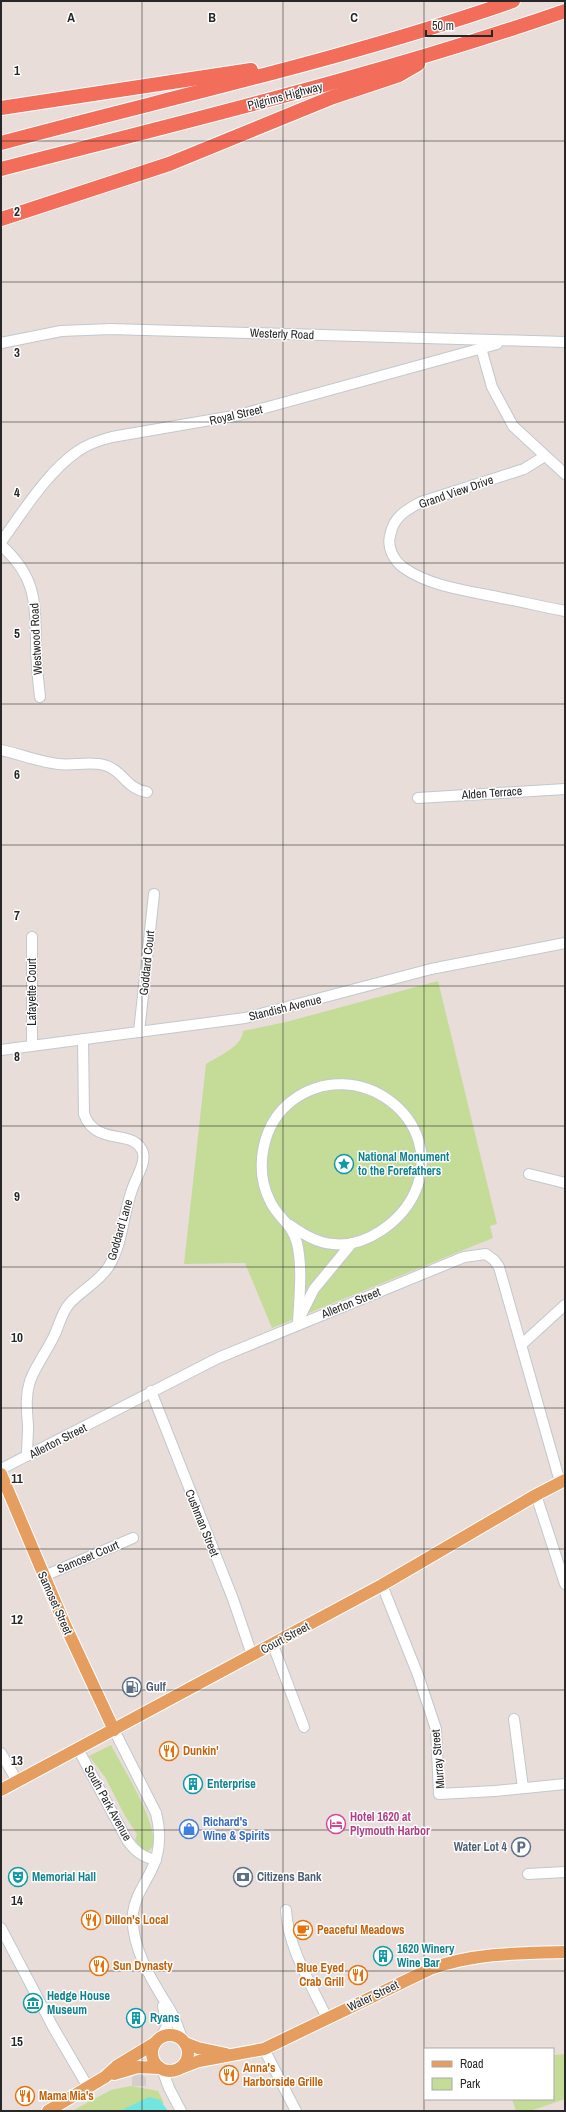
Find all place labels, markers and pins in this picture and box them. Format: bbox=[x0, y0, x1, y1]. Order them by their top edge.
place label: National Monument to the Forefathers bbox=[358, 1149, 450, 1179]
place icon: National Monument to the Forefathers bbox=[333, 1153, 355, 1175]
fuel station icon: Gulf bbox=[121, 1676, 143, 1698]
place label: Gulf bbox=[146, 1679, 166, 1695]
restaurant icon: Dunkin' bbox=[158, 1740, 180, 1762]
place label: Dunkin' bbox=[183, 1743, 219, 1759]
building icon: Enterprise bbox=[182, 1773, 204, 1795]
place label: Enterprise bbox=[207, 1776, 256, 1792]
place label: Hotel 1620 at Plymouth Harbor bbox=[350, 1809, 430, 1839]
hotel icon: Hotel 1620 at Plymouth Harbor bbox=[325, 1813, 347, 1835]
place label: Richard's Wine & Spirits bbox=[203, 1814, 270, 1844]
shop icon: Richard's Wine & Spirits bbox=[178, 1818, 200, 1840]
parking icon: Water Lot 4 bbox=[510, 1836, 532, 1858]
place label: Water Lot 4 bbox=[454, 1839, 508, 1855]
theatre icon: Memorial Hall bbox=[7, 1866, 29, 1888]
bank icon: Citizens Bank bbox=[232, 1866, 254, 1888]
place label: Memorial Hall bbox=[32, 1869, 96, 1885]
place label: Citizens Bank bbox=[257, 1869, 322, 1885]
restaurant icon: Dillon's Local bbox=[80, 1909, 102, 1931]
place label: Dillon's Local bbox=[105, 1912, 169, 1928]
cafe icon: Peaceful Meadows bbox=[292, 1919, 314, 1941]
place label: Peaceful Meadows bbox=[317, 1922, 405, 1938]
place label: 1620 Winery Wine Bar bbox=[397, 1941, 455, 1971]
building icon: 1620 Winery Wine Bar bbox=[372, 1945, 394, 1967]
restaurant icon: Sun Dynasty bbox=[88, 1955, 110, 1977]
place label: Sun Dynasty bbox=[113, 1958, 173, 1974]
place label: Blue Eyed Crab Grill bbox=[296, 1960, 344, 1990]
restaurant icon: Blue Eyed Crab Grill bbox=[347, 1964, 369, 1986]
place label: Hedge House Museum bbox=[47, 1988, 110, 2018]
museum icon: Hedge House Museum bbox=[22, 1992, 44, 2014]
building icon: Ryans bbox=[125, 2007, 147, 2029]
place label: Ryans bbox=[150, 2010, 180, 2026]
place label: Anna's Harborside Grille bbox=[243, 2060, 323, 2090]
restaurant icon: Anna's Harborside Grille bbox=[218, 2064, 240, 2086]
restaurant icon: Mama Mia's bbox=[14, 2085, 36, 2107]
place label: Mama Mia's bbox=[39, 2088, 94, 2104]

